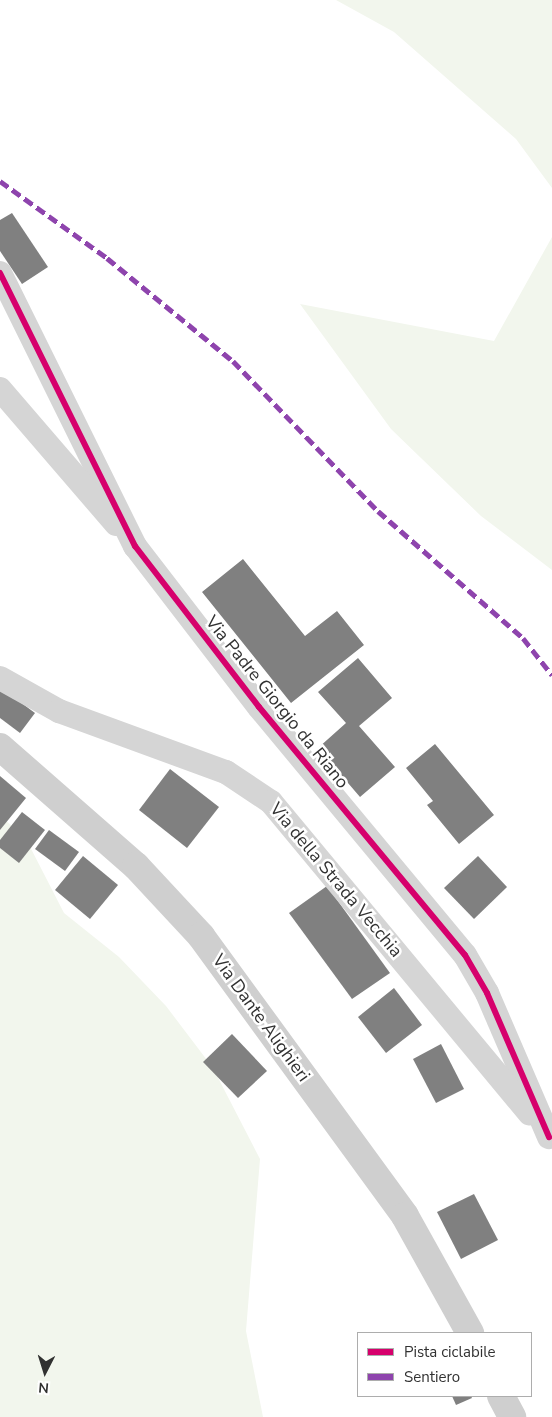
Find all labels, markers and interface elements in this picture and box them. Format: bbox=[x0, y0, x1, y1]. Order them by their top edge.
street label: Via Padre Giorgio da Riano bbox=[201, 611, 353, 793]
street label: Via della Strada Vecchia bbox=[265, 798, 407, 962]
street label: Via Dante Alighieri bbox=[208, 950, 314, 1086]
legend bbox=[357, 1332, 532, 1397]
text: Pista ciclabile bbox=[404, 1342, 496, 1362]
north arrow bbox=[20, 1347, 70, 1397]
text: Sentiero bbox=[404, 1367, 460, 1387]
text: N bbox=[38, 1378, 50, 1397]

